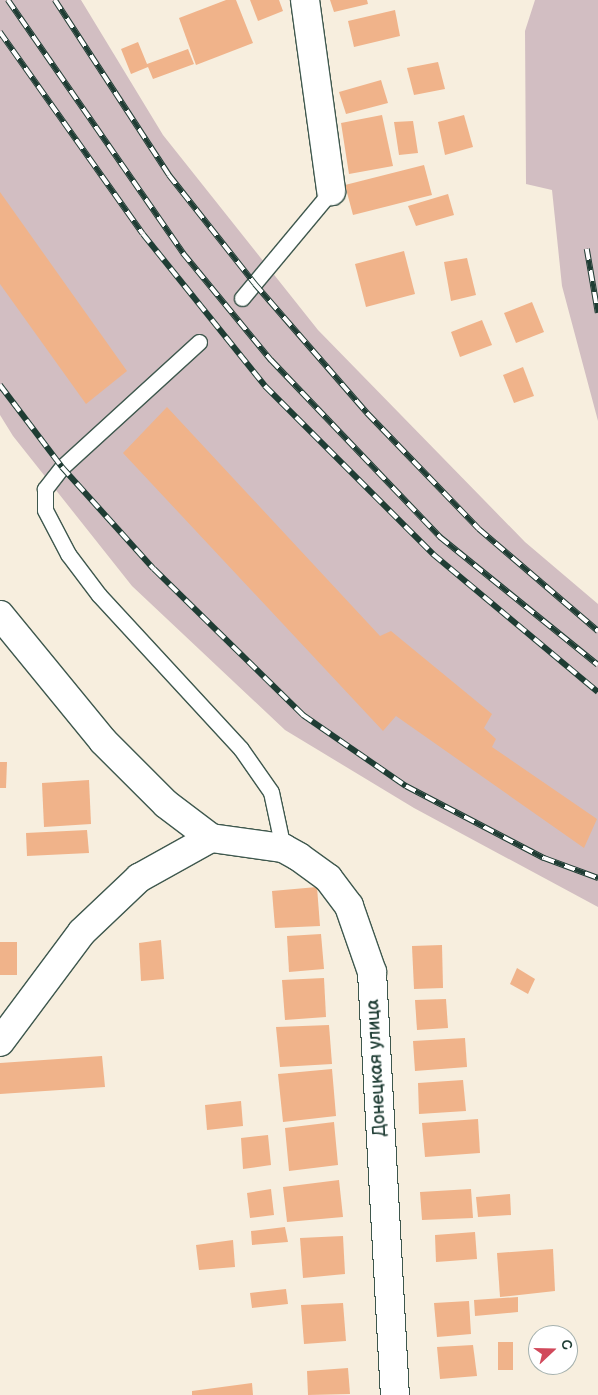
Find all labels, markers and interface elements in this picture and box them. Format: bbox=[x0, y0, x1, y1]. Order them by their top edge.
street label: Донецкая улица bbox=[363, 999, 391, 1137]
north arrow bbox=[528, 1325, 578, 1375]
text: С bbox=[557, 1337, 576, 1352]

